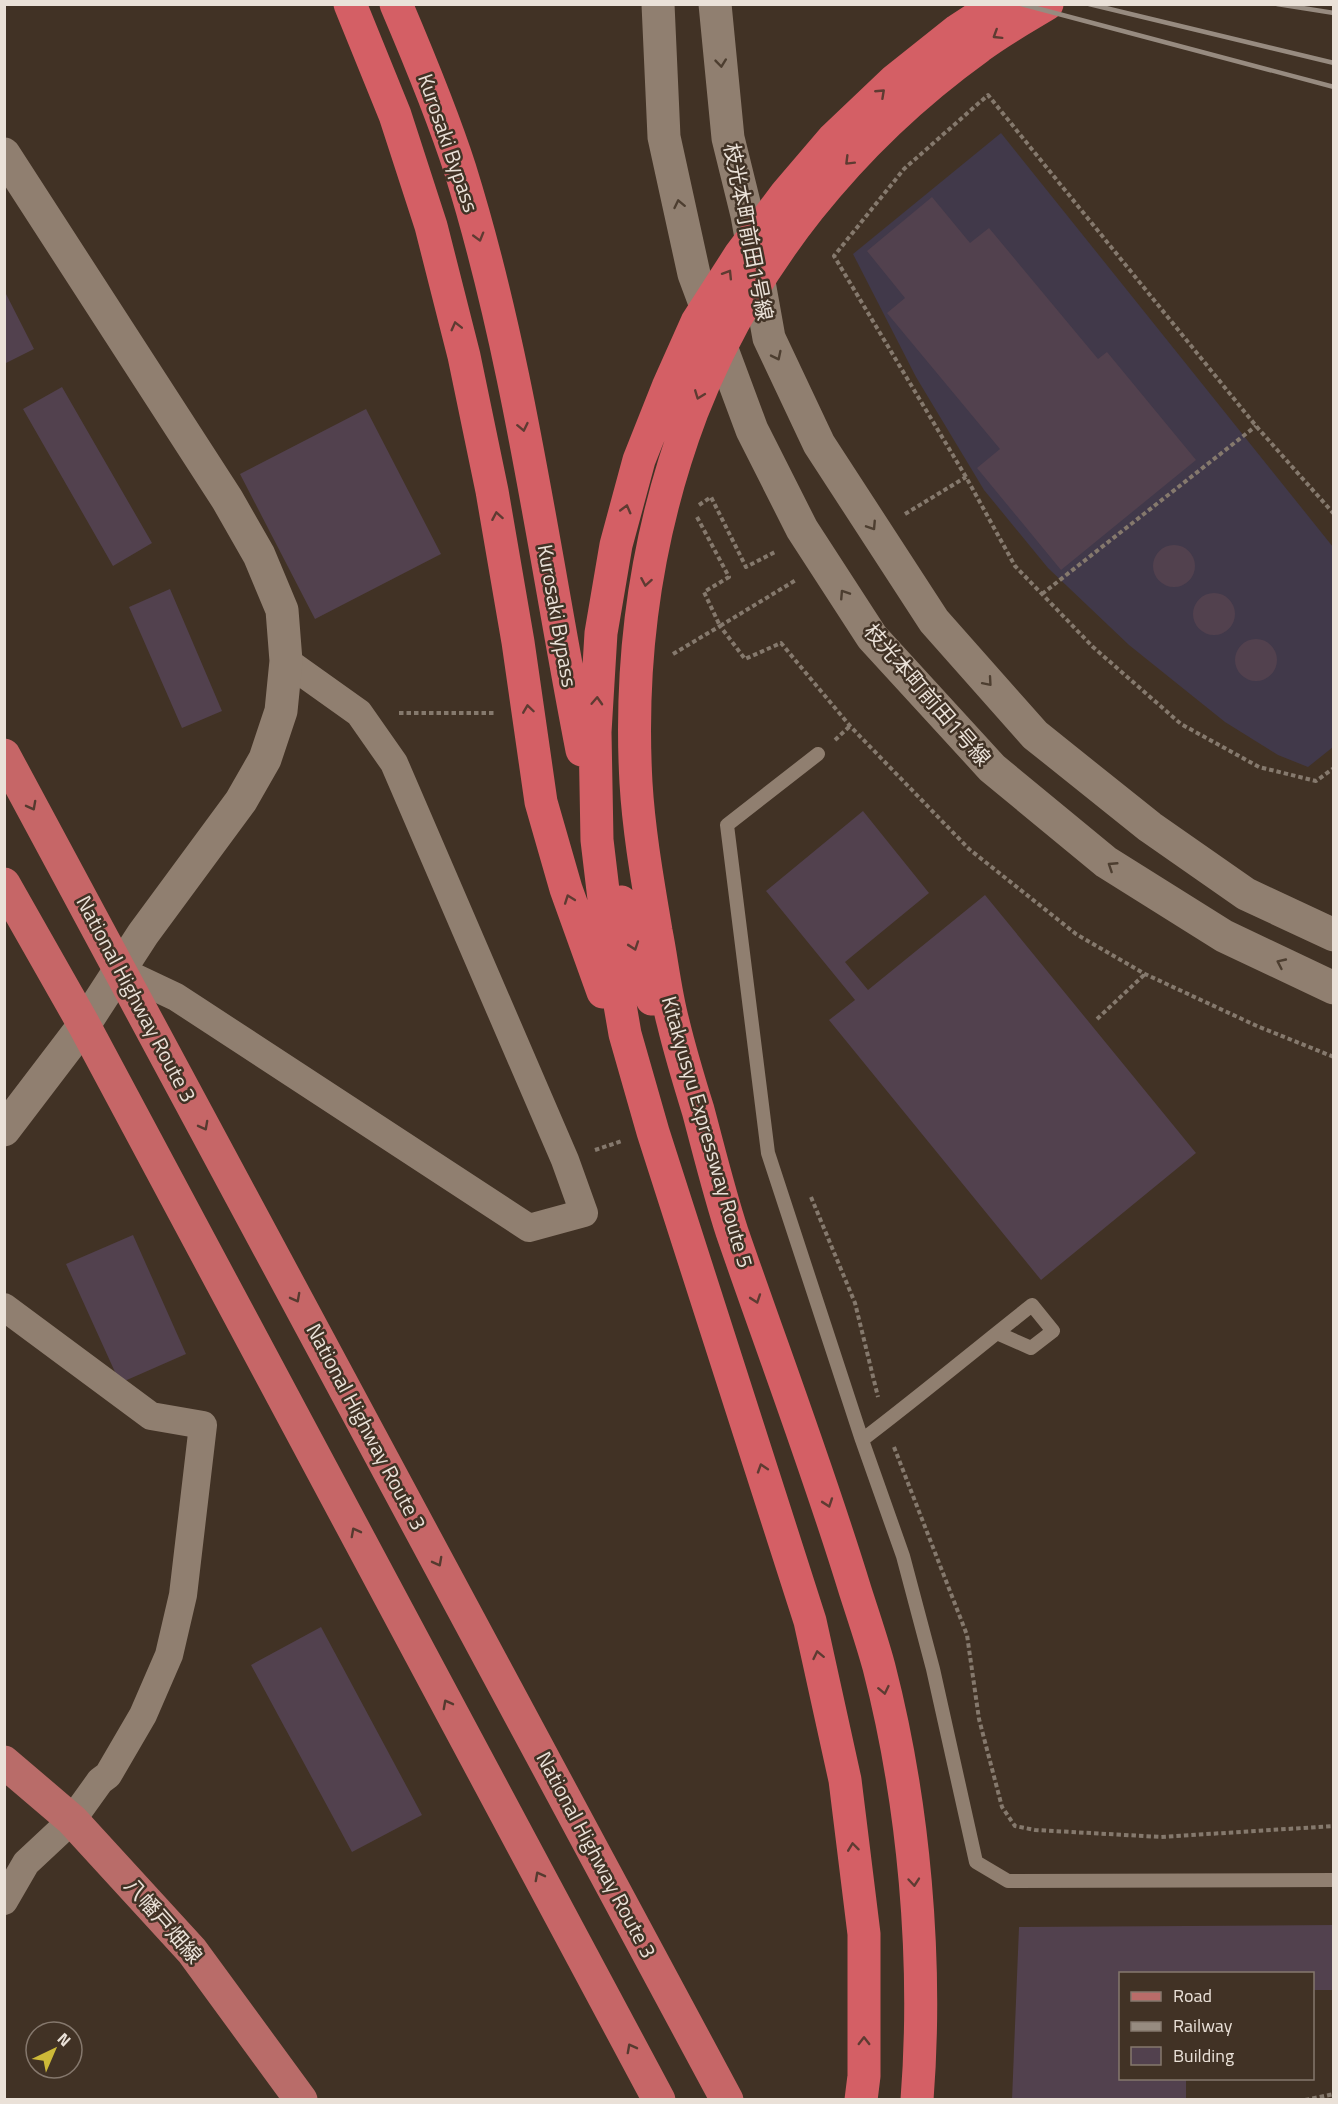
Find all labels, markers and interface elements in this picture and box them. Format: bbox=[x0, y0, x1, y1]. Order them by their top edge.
one-way arrow bbox=[993, 28, 1003, 40]
one-way arrow bbox=[714, 58, 727, 67]
street label: Kurosaki Bypass bbox=[410, 69, 488, 216]
one-way arrow bbox=[873, 90, 884, 101]
street label: 枝光本町前田1号線 bbox=[716, 141, 782, 323]
one-way arrow bbox=[845, 153, 856, 164]
one-way arrow bbox=[673, 200, 686, 210]
one-way arrow bbox=[472, 231, 484, 242]
one-way arrow bbox=[721, 270, 732, 281]
one-way arrow bbox=[451, 321, 464, 331]
one-way arrow bbox=[770, 350, 782, 361]
one-way arrow bbox=[694, 388, 706, 399]
one-way arrow bbox=[516, 422, 529, 432]
one-way arrow bbox=[618, 504, 631, 514]
one-way arrow bbox=[491, 512, 503, 521]
one-way arrow bbox=[865, 520, 877, 530]
street label: Kurosaki Bypass bbox=[530, 542, 586, 690]
one-way arrow bbox=[640, 576, 653, 586]
one-way arrow bbox=[840, 590, 851, 601]
street label: 枝光本町前田1号線 bbox=[857, 616, 999, 773]
one-way arrow bbox=[981, 676, 992, 686]
one-way arrow bbox=[591, 697, 604, 706]
one-way arrow bbox=[522, 704, 534, 714]
one-way arrow bbox=[25, 800, 36, 810]
one-way arrow bbox=[1108, 862, 1119, 873]
street label: National Highway Route 3 bbox=[69, 889, 205, 1108]
one-way arrow bbox=[564, 894, 577, 905]
one-way arrow bbox=[626, 940, 639, 951]
one-way arrow bbox=[1276, 959, 1287, 971]
street label: Kitakyusyu Expressway Route 5 bbox=[654, 992, 762, 1271]
one-way arrow bbox=[197, 1120, 208, 1130]
one-way arrow bbox=[289, 1291, 300, 1302]
one-way arrow bbox=[749, 1293, 762, 1304]
street label: National Highway Route 3 bbox=[299, 1317, 435, 1536]
one-way arrow bbox=[757, 1463, 769, 1474]
one-way arrow bbox=[821, 1497, 834, 1508]
one-way arrow bbox=[351, 1528, 362, 1538]
one-way arrow bbox=[431, 1556, 442, 1566]
one-way arrow bbox=[812, 1650, 825, 1660]
one-way arrow bbox=[877, 1684, 890, 1694]
one-way arrow bbox=[443, 1700, 454, 1710]
street label: National Highway Route 3 bbox=[529, 1745, 665, 1964]
one-way arrow bbox=[847, 1842, 860, 1851]
street label: 八幡戸畑線 bbox=[117, 1870, 210, 1970]
one-way arrow bbox=[535, 1872, 546, 1882]
one-way arrow bbox=[907, 1878, 920, 1887]
legend bbox=[1119, 1972, 1314, 2080]
text: Road bbox=[1173, 1982, 1212, 2009]
text: Railway bbox=[1173, 2012, 1233, 2039]
north arrow bbox=[24, 2020, 84, 2080]
text: N bbox=[52, 2027, 77, 2052]
one-way arrow bbox=[858, 2037, 870, 2046]
text: Building bbox=[1173, 2042, 1234, 2069]
one-way arrow bbox=[627, 2044, 638, 2054]

